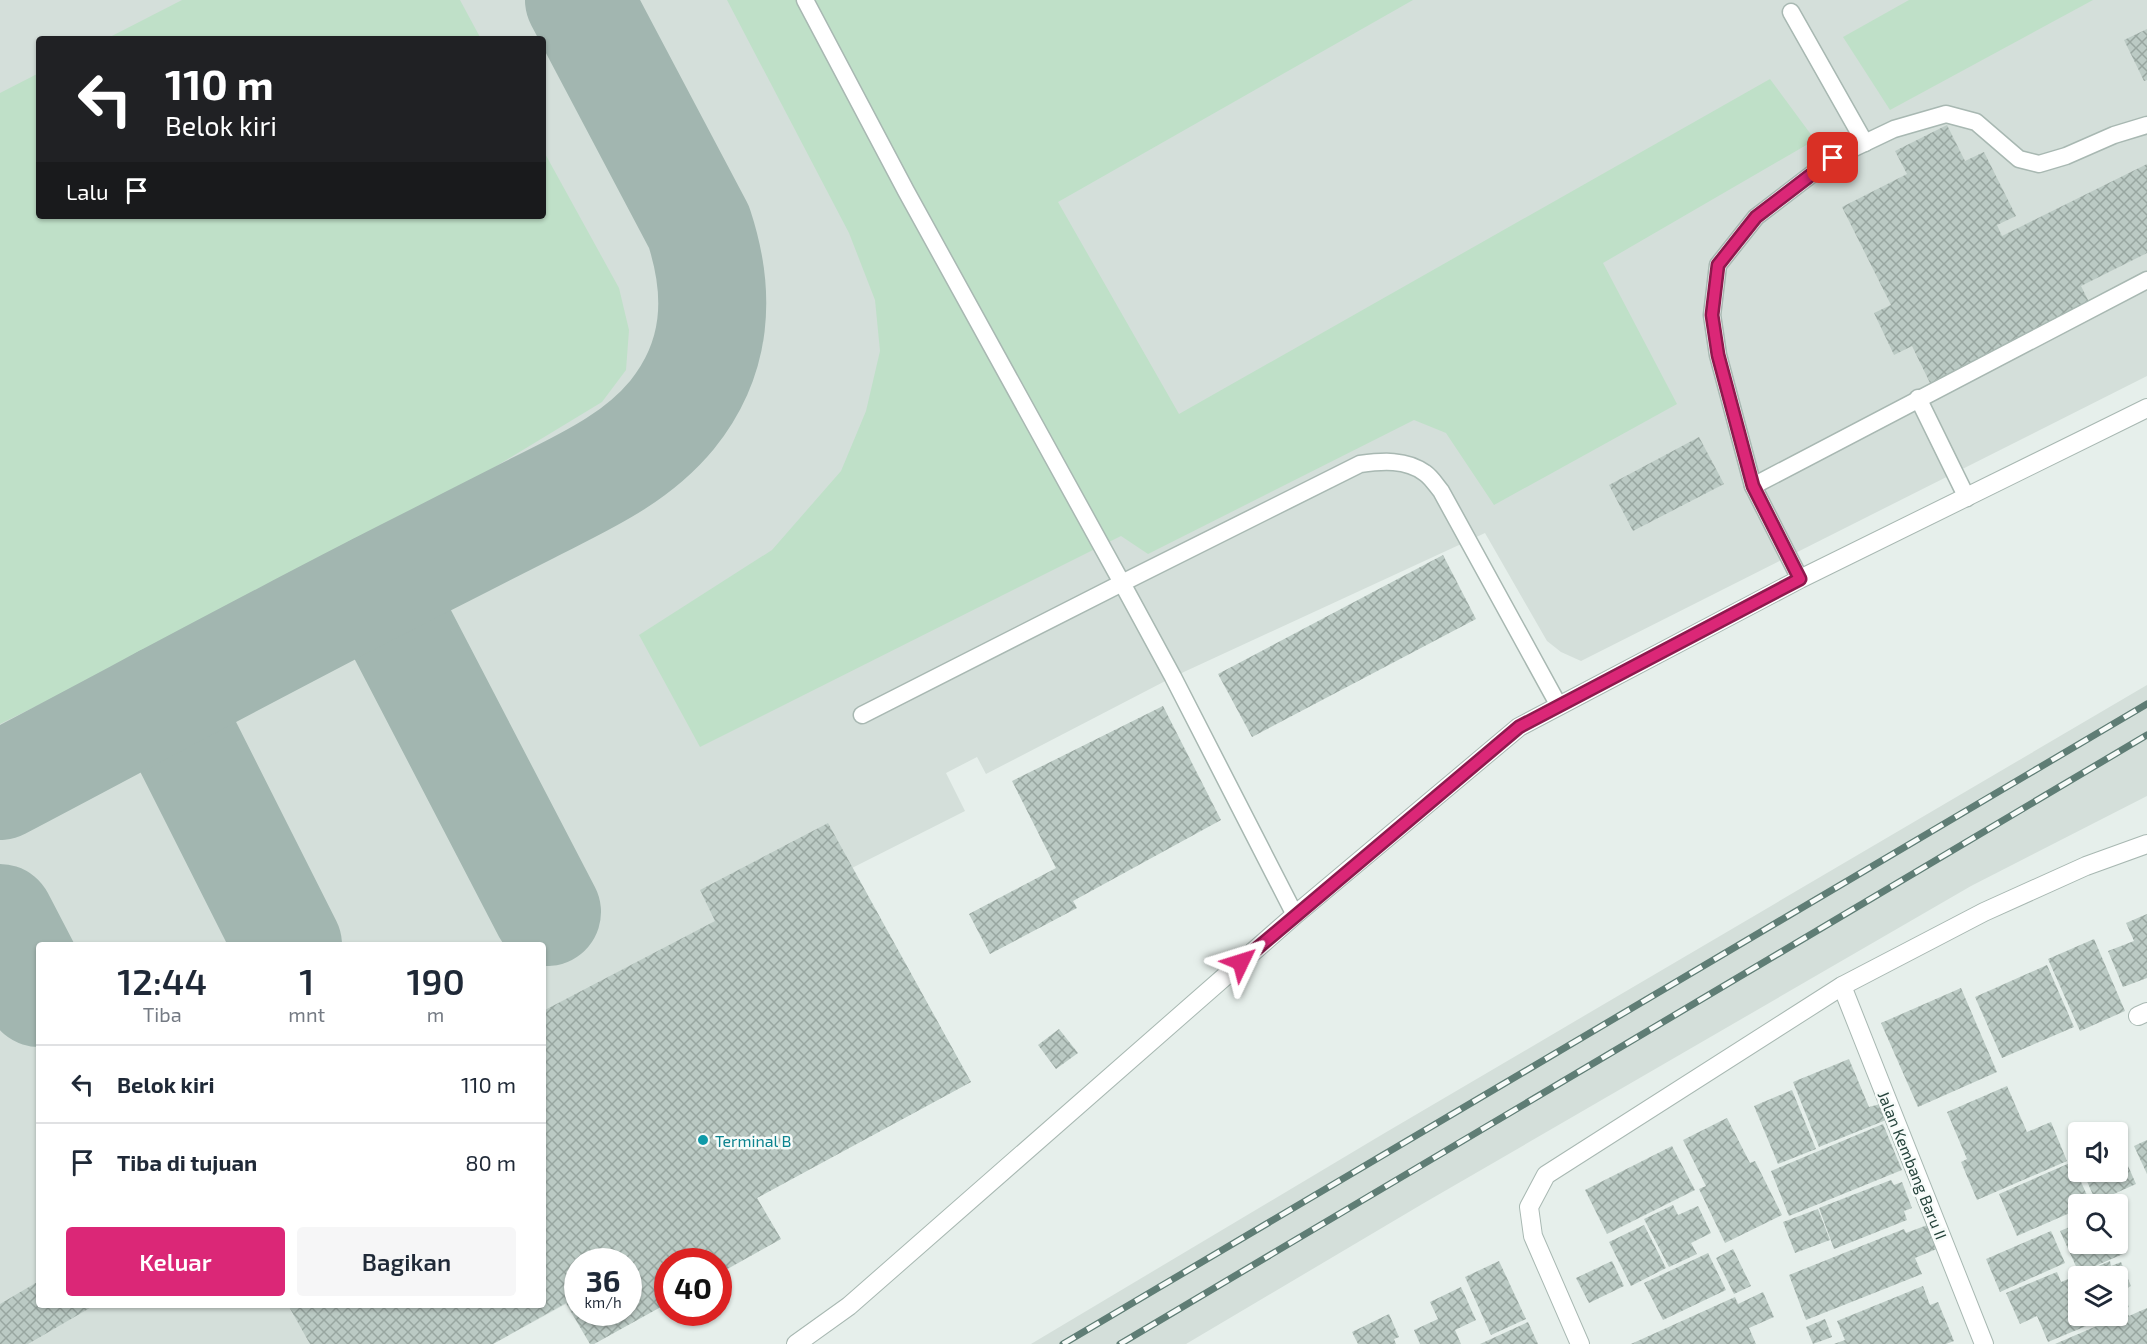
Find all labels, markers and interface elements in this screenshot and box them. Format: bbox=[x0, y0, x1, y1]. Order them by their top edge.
text: 110 m bbox=[165, 58, 274, 108]
icon: left bbox=[66, 60, 144, 138]
text: Belok kiri bbox=[165, 109, 277, 141]
pin bbox=[1807, 132, 1858, 183]
icon: arrive bbox=[1816, 141, 1849, 174]
icon: arrive bbox=[120, 174, 153, 207]
text: Lalu bbox=[66, 178, 108, 204]
position arrow bbox=[1209, 930, 1273, 994]
text: 12:44 bbox=[117, 959, 207, 1002]
text: 1 bbox=[299, 959, 314, 1002]
text: 190 bbox=[406, 959, 465, 1002]
text: Tiba bbox=[143, 1002, 182, 1026]
text: mnt bbox=[288, 1002, 325, 1026]
text: m bbox=[427, 1002, 444, 1026]
icon: left bbox=[66, 1068, 99, 1101]
text: Belok kiri bbox=[117, 1071, 214, 1097]
text: 110 m bbox=[461, 1071, 516, 1097]
street label: Jalan Kembang Baru II bbox=[1875, 1088, 1951, 1242]
map controls bbox=[2068, 1122, 2128, 1326]
button: sound bbox=[2068, 1122, 2128, 1182]
place label: Terminal B bbox=[715, 1131, 791, 1150]
marker: Terminal B bbox=[696, 1133, 710, 1147]
icon: arrive bbox=[66, 1146, 99, 1179]
text: Tiba di tujuan bbox=[117, 1149, 257, 1175]
text: 80 m bbox=[465, 1149, 516, 1175]
button: search bbox=[2068, 1194, 2128, 1254]
button: Keluar bbox=[66, 1227, 285, 1296]
button: Bagikan bbox=[297, 1227, 516, 1296]
speed limit sign: 40 bbox=[654, 1248, 732, 1326]
text: 36 bbox=[586, 1262, 620, 1298]
button: layers bbox=[2068, 1266, 2128, 1326]
text: km/h bbox=[584, 1293, 622, 1311]

